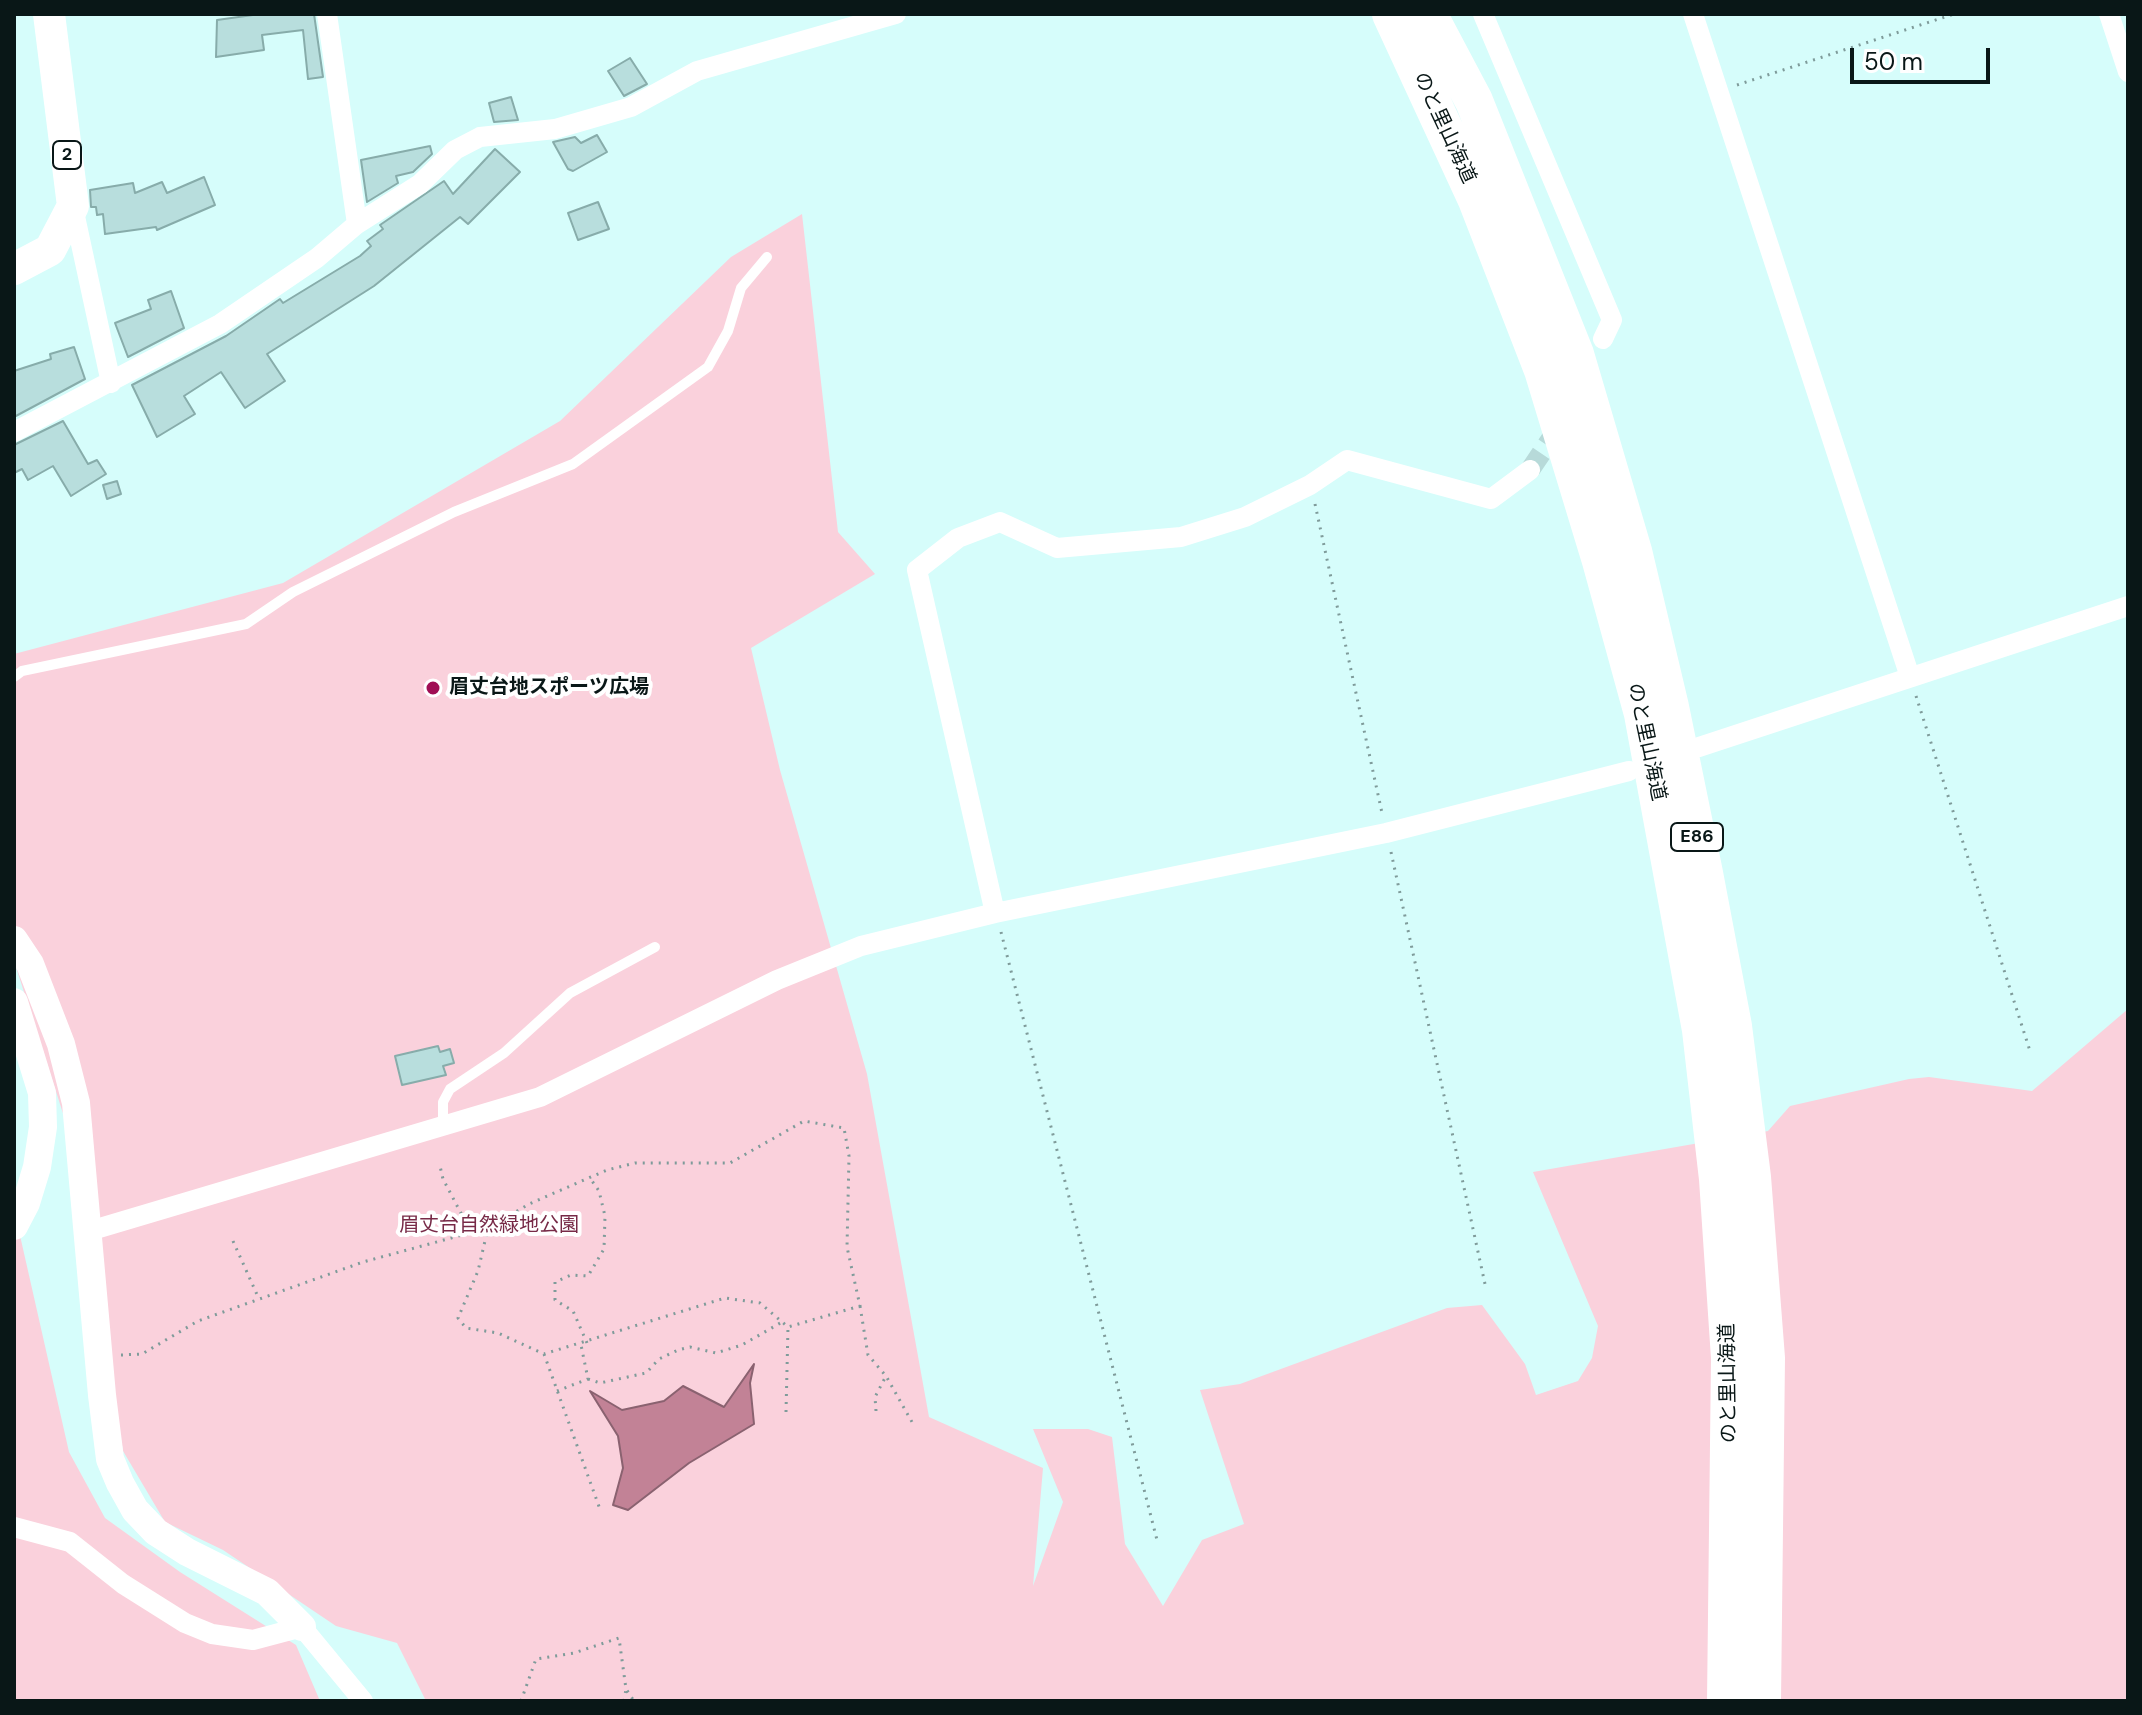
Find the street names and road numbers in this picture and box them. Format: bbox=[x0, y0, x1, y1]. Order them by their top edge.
street label: のと里山海道 bbox=[1408, 69, 1480, 187]
road number: 2 bbox=[53, 141, 81, 169]
street label: のと里山海道 bbox=[1622, 681, 1670, 803]
road number: E86 bbox=[1671, 823, 1723, 851]
street label: のと里山海道 bbox=[1716, 1323, 1742, 1443]

